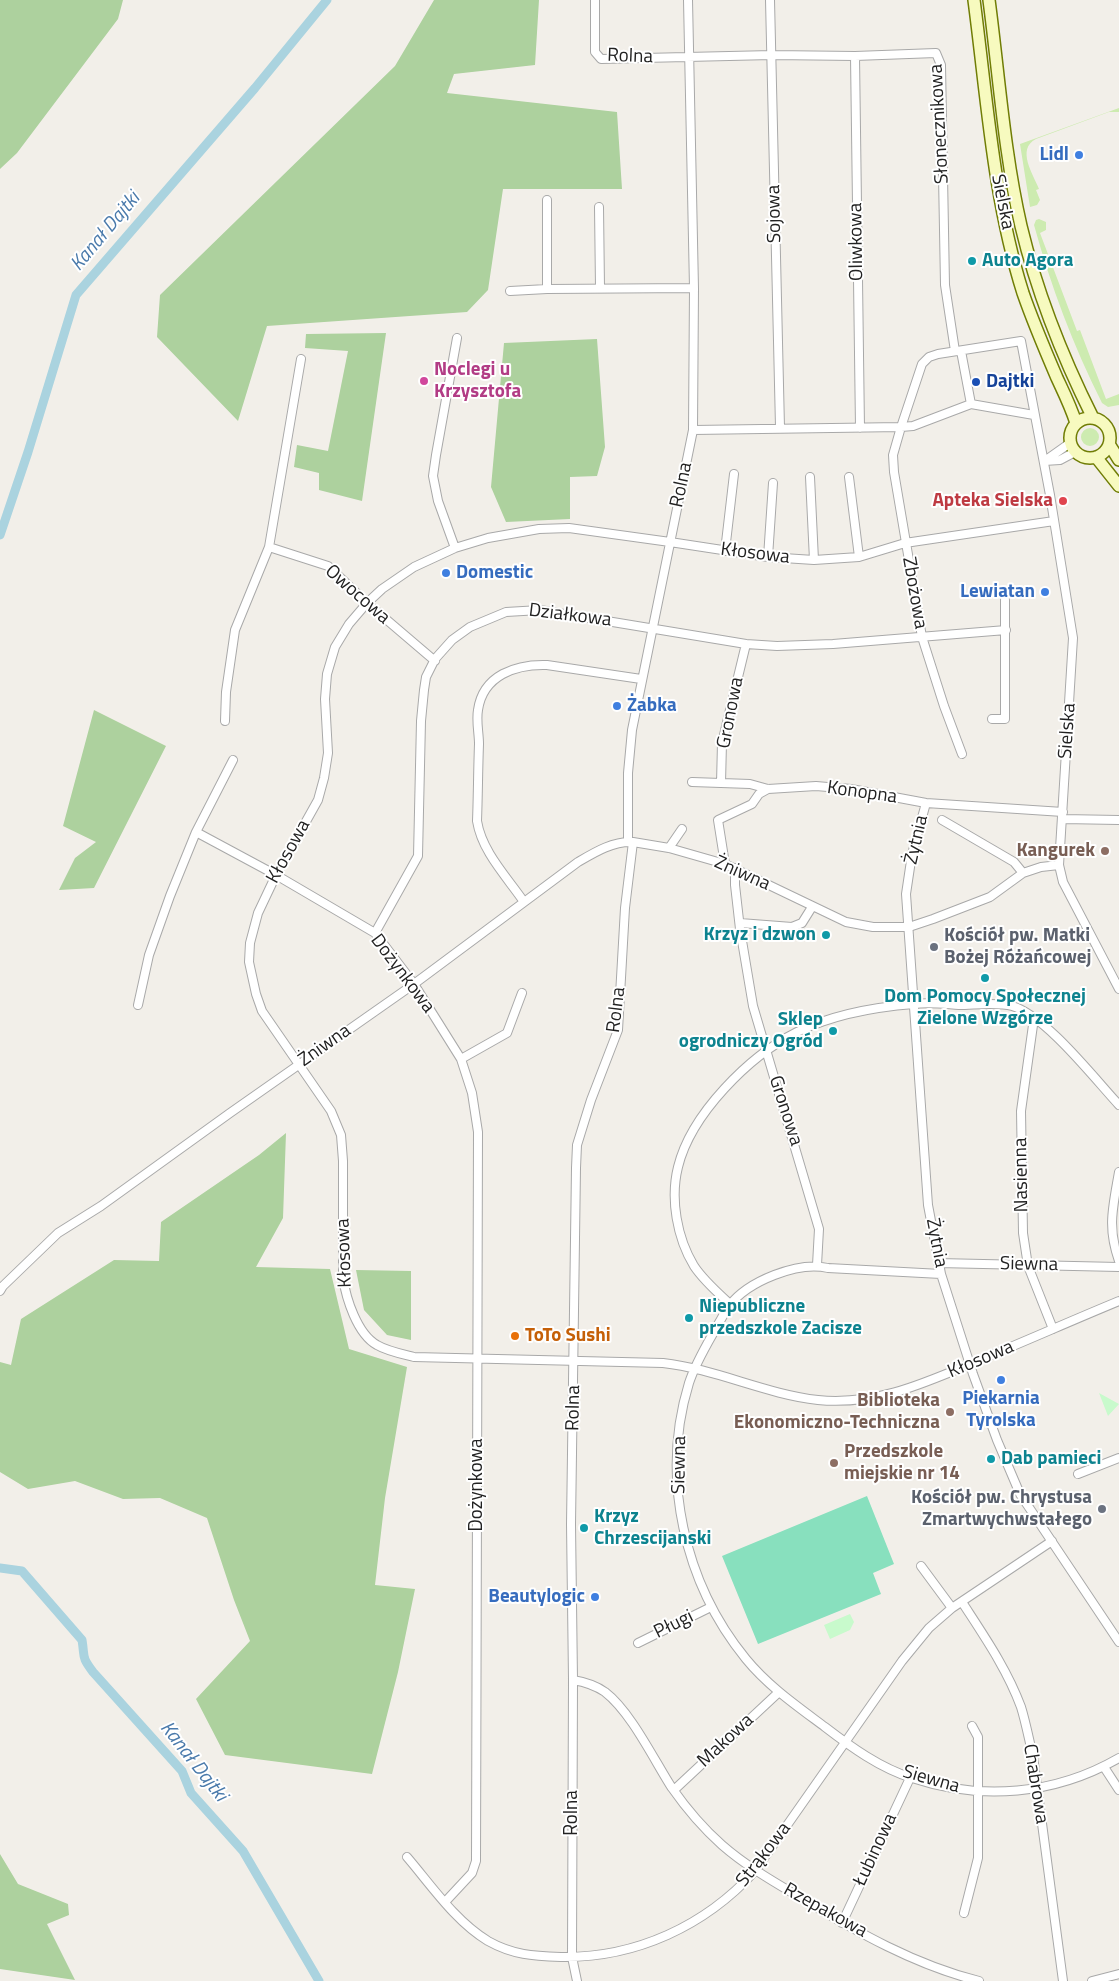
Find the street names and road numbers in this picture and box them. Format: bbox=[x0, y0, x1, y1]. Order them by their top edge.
street label: Rolna bbox=[607, 45, 653, 69]
street label: Słonecznikowa bbox=[925, 63, 955, 185]
street label: Sielska bbox=[985, 172, 1019, 232]
street label: Sojowa bbox=[763, 185, 787, 243]
street label: Oliwkowa bbox=[845, 203, 869, 281]
street label: Rolna bbox=[666, 460, 698, 510]
street label: Kłosowa bbox=[719, 538, 791, 570]
street label: Zbożowa bbox=[896, 555, 932, 631]
street label: Owocowa bbox=[320, 560, 394, 630]
street label: Działkowa bbox=[527, 600, 613, 632]
street label: Gronowa bbox=[713, 675, 749, 751]
street label: Sielska bbox=[1055, 702, 1081, 760]
street label: Konopna bbox=[825, 777, 899, 809]
street label: Żytnia bbox=[900, 813, 934, 867]
street label: Kłosowa bbox=[262, 816, 316, 888]
street label: Żniwna bbox=[711, 852, 773, 896]
street label: Dożynkowa bbox=[365, 930, 439, 1018]
street label: Rolna bbox=[603, 986, 631, 1034]
street label: Żniwna bbox=[294, 1020, 356, 1072]
street label: Gronowa bbox=[763, 1073, 807, 1149]
street label: Nasienna bbox=[1010, 1137, 1034, 1213]
street label: Żytnia bbox=[920, 1216, 952, 1270]
street label: Kłosowa bbox=[332, 1218, 358, 1288]
street label: Siewna bbox=[1000, 1253, 1058, 1277]
street label: Kłosowa bbox=[945, 1336, 1017, 1384]
street label: Rolna bbox=[562, 1385, 586, 1431]
street label: Siewna bbox=[668, 1436, 692, 1494]
street label: Dożynkowa bbox=[466, 1439, 488, 1531]
street label: Pługi bbox=[650, 1606, 698, 1644]
street label: Makowa bbox=[693, 1709, 759, 1773]
street label: Chabrowa bbox=[1017, 1743, 1053, 1825]
street label: Siewna bbox=[900, 1761, 962, 1799]
street label: Rolna bbox=[561, 1790, 583, 1836]
street label: Łubinowa bbox=[849, 1810, 903, 1890]
street label: Strąkowa bbox=[732, 1818, 796, 1892]
street label: Rzepakowa bbox=[779, 1879, 871, 1943]

